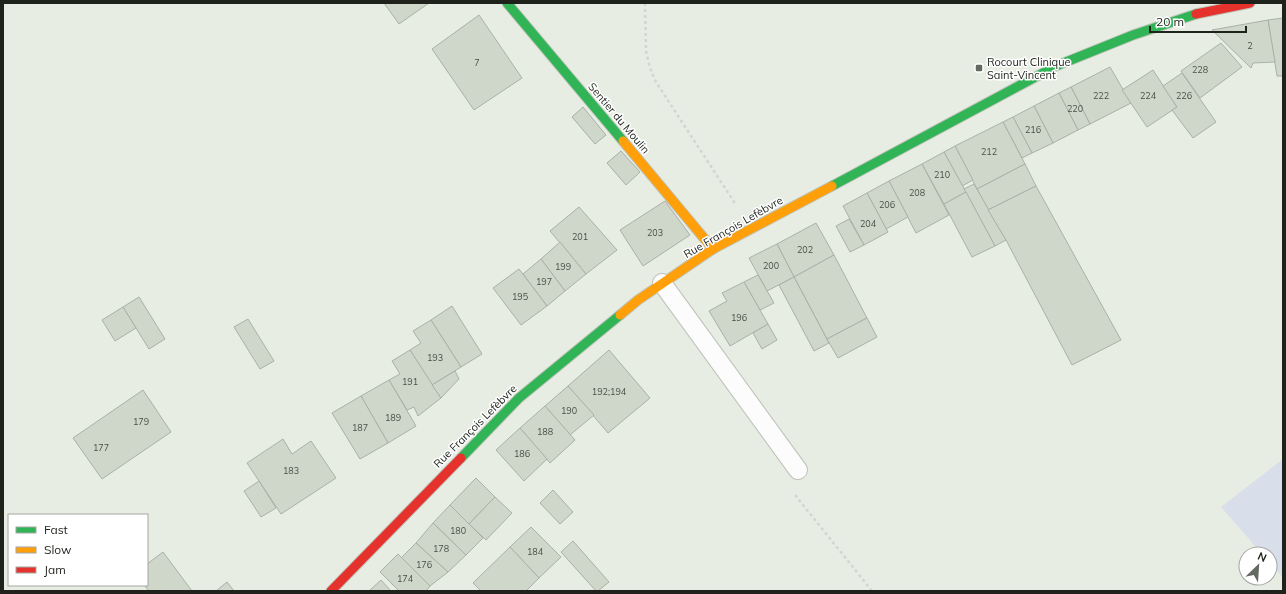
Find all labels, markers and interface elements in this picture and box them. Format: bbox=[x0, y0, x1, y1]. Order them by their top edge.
scale bar bbox=[1150, 8, 1246, 34]
text: 20 m bbox=[1156, 14, 1184, 29]
house number: 2 bbox=[1247, 40, 1253, 51]
place label: Rocourt Clinique Saint-Vincent bbox=[987, 55, 1071, 82]
house number: 7 bbox=[474, 57, 480, 68]
marker: Rocourt Clinique Saint-Vincent bbox=[974, 63, 984, 73]
house number: 228 bbox=[1192, 64, 1208, 75]
street label: Sentier du Moulin bbox=[585, 80, 653, 156]
house number: 222 bbox=[1093, 90, 1109, 101]
house number: 224 bbox=[1140, 90, 1157, 101]
house number: 226 bbox=[1176, 90, 1192, 101]
house number: 220 bbox=[1067, 103, 1083, 114]
house number: 216 bbox=[1025, 124, 1041, 135]
house number: 212 bbox=[981, 146, 997, 157]
house number: 210 bbox=[934, 169, 950, 180]
house number: 208 bbox=[909, 187, 925, 198]
street label: Rue François Lefèbvre bbox=[681, 193, 785, 261]
house number: 206 bbox=[879, 199, 895, 210]
house number: 204 bbox=[860, 218, 877, 229]
house number: 203 bbox=[647, 227, 663, 238]
house number: 201 bbox=[572, 231, 588, 242]
house number: 202 bbox=[797, 244, 813, 255]
house number: 200 bbox=[763, 260, 779, 271]
house number: 199 bbox=[555, 261, 571, 272]
house number: 197 bbox=[536, 276, 552, 287]
house number: 195 bbox=[512, 291, 529, 302]
house number: 196 bbox=[731, 312, 747, 323]
house number: 193 bbox=[427, 352, 443, 363]
house number: 191 bbox=[402, 376, 418, 387]
street label: Rue François Lefèbvre bbox=[430, 381, 520, 471]
house number: 192;194 bbox=[592, 386, 627, 397]
house number: 190 bbox=[561, 405, 577, 416]
house number: 189 bbox=[385, 412, 401, 423]
house number: 179 bbox=[133, 416, 149, 427]
house number: 187 bbox=[352, 422, 368, 433]
house number: 188 bbox=[537, 426, 553, 437]
house number: 177 bbox=[93, 442, 109, 453]
house number: 186 bbox=[514, 448, 530, 459]
house number: 183 bbox=[283, 465, 299, 476]
legend bbox=[8, 514, 148, 586]
text: Fast bbox=[44, 522, 68, 537]
house number: 180 bbox=[450, 525, 466, 536]
text: Slow bbox=[44, 542, 72, 557]
house number: 178 bbox=[433, 543, 449, 554]
house number: 184 bbox=[527, 546, 544, 557]
north arrow bbox=[1238, 546, 1278, 586]
text: N bbox=[1256, 549, 1269, 565]
house number: 176 bbox=[416, 559, 432, 570]
text: Jam bbox=[44, 562, 66, 577]
house number: 174 bbox=[397, 573, 414, 584]

